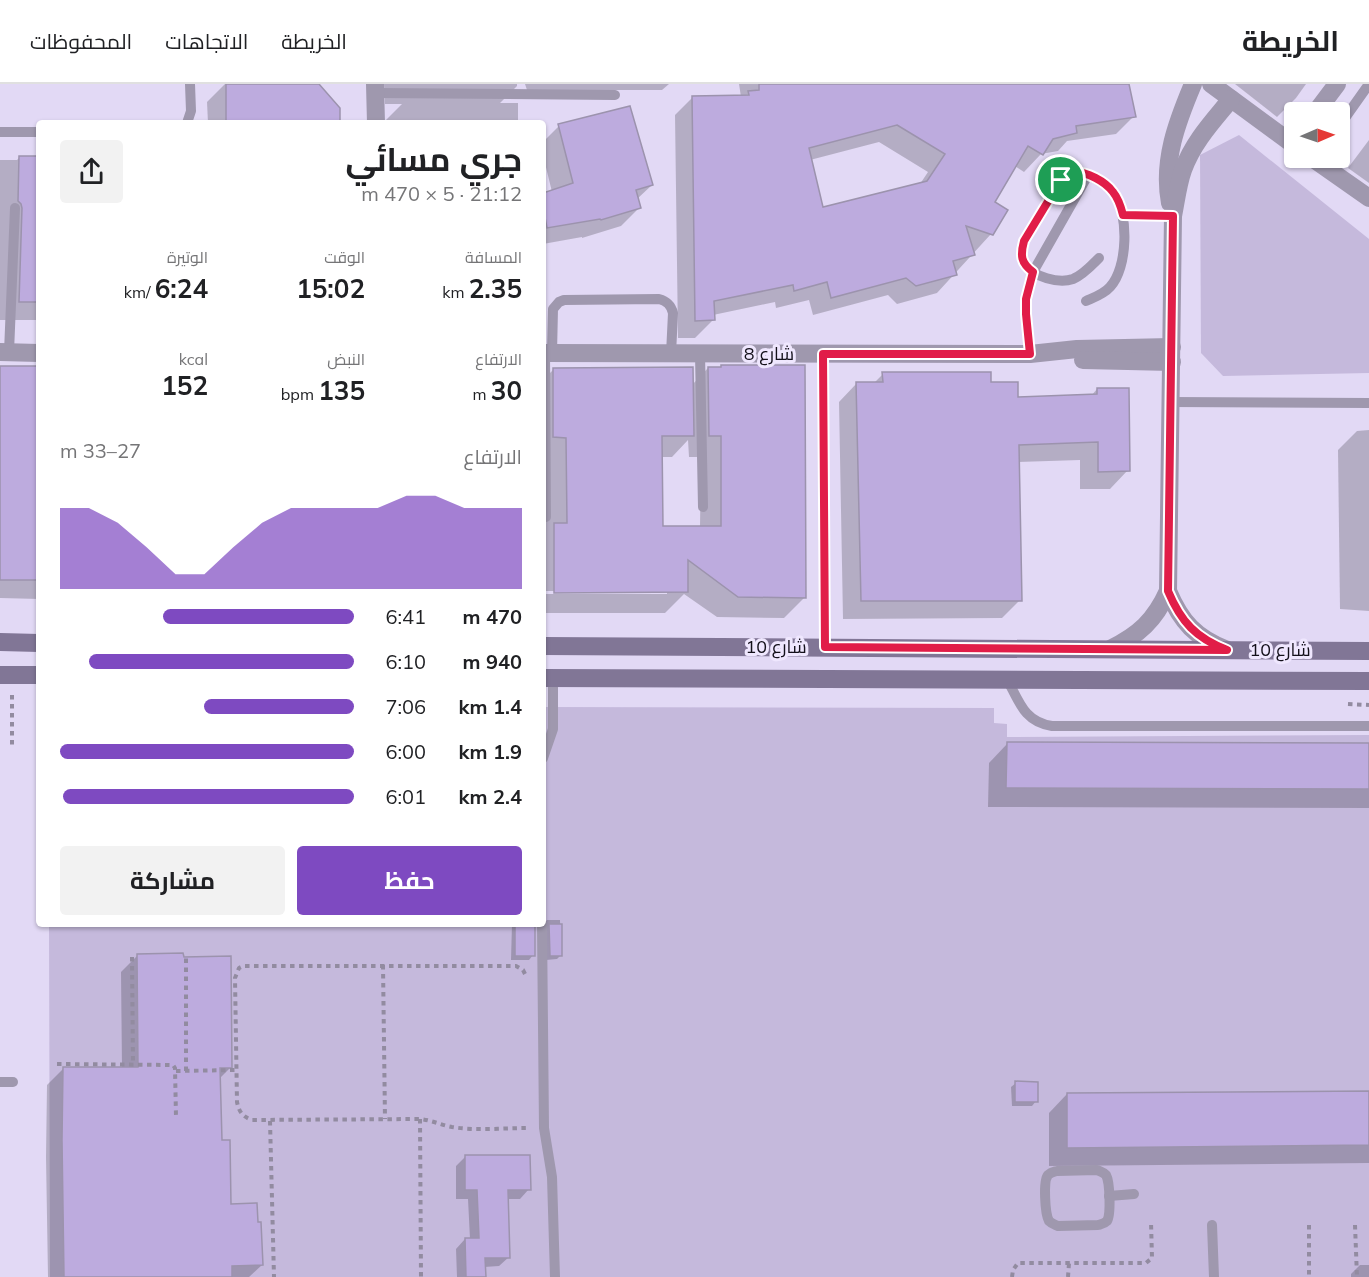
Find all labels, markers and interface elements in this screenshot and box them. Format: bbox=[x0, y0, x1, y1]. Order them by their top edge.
text: الخريطة bbox=[1242, 23, 1339, 58]
text: المحفوظات bbox=[30, 28, 132, 54]
text: الاتجاهات bbox=[165, 28, 248, 54]
text: الخريطة bbox=[281, 28, 347, 54]
north arrow bbox=[1284, 102, 1350, 168]
map controls bbox=[1284, 102, 1350, 168]
text: جري مسائي bbox=[345, 138, 522, 179]
button: share bbox=[60, 140, 123, 203]
pin bbox=[1035, 154, 1086, 205]
icon: arrive bbox=[1044, 163, 1077, 196]
text: 21:12 · 5 × 470 m bbox=[361, 181, 522, 206]
text: الوتيرة bbox=[167, 247, 208, 267]
text: الوقت bbox=[324, 247, 365, 267]
text: المسافة bbox=[465, 247, 522, 267]
text: 6:24 bbox=[155, 272, 208, 305]
text: 15:02 bbox=[296, 272, 365, 305]
text: 2.35 bbox=[469, 272, 522, 305]
text: /km bbox=[124, 282, 155, 302]
text: km bbox=[442, 282, 469, 302]
street label: شارع 8 bbox=[744, 342, 794, 366]
text: kcal bbox=[179, 349, 208, 369]
text: النبض bbox=[327, 349, 365, 369]
text: الارتفاع bbox=[475, 349, 522, 369]
text: 152 bbox=[161, 369, 208, 402]
text: 135 bbox=[318, 374, 365, 407]
text: 30 bbox=[491, 374, 522, 407]
text: bpm bbox=[281, 384, 318, 404]
text: m bbox=[473, 384, 491, 404]
text: 27–33 m bbox=[60, 438, 141, 463]
text: الارتفاع bbox=[463, 444, 522, 469]
text: 6:41 bbox=[385, 604, 426, 629]
text: 470 m bbox=[463, 604, 522, 629]
street label: شارع 10 bbox=[745, 635, 807, 659]
street label: شارع 10 bbox=[1249, 638, 1311, 662]
text: 6:10 bbox=[385, 649, 426, 674]
text: 940 m bbox=[463, 649, 522, 674]
text: 7:06 bbox=[385, 694, 426, 719]
text: 1.4 km bbox=[459, 694, 522, 719]
text: 6:00 bbox=[385, 739, 426, 764]
text: 1.9 km bbox=[459, 739, 522, 764]
text: 6:01 bbox=[385, 784, 426, 809]
text: 2.4 km bbox=[459, 784, 522, 809]
button: مشاركة bbox=[60, 846, 285, 915]
button: حفظ bbox=[297, 846, 522, 915]

